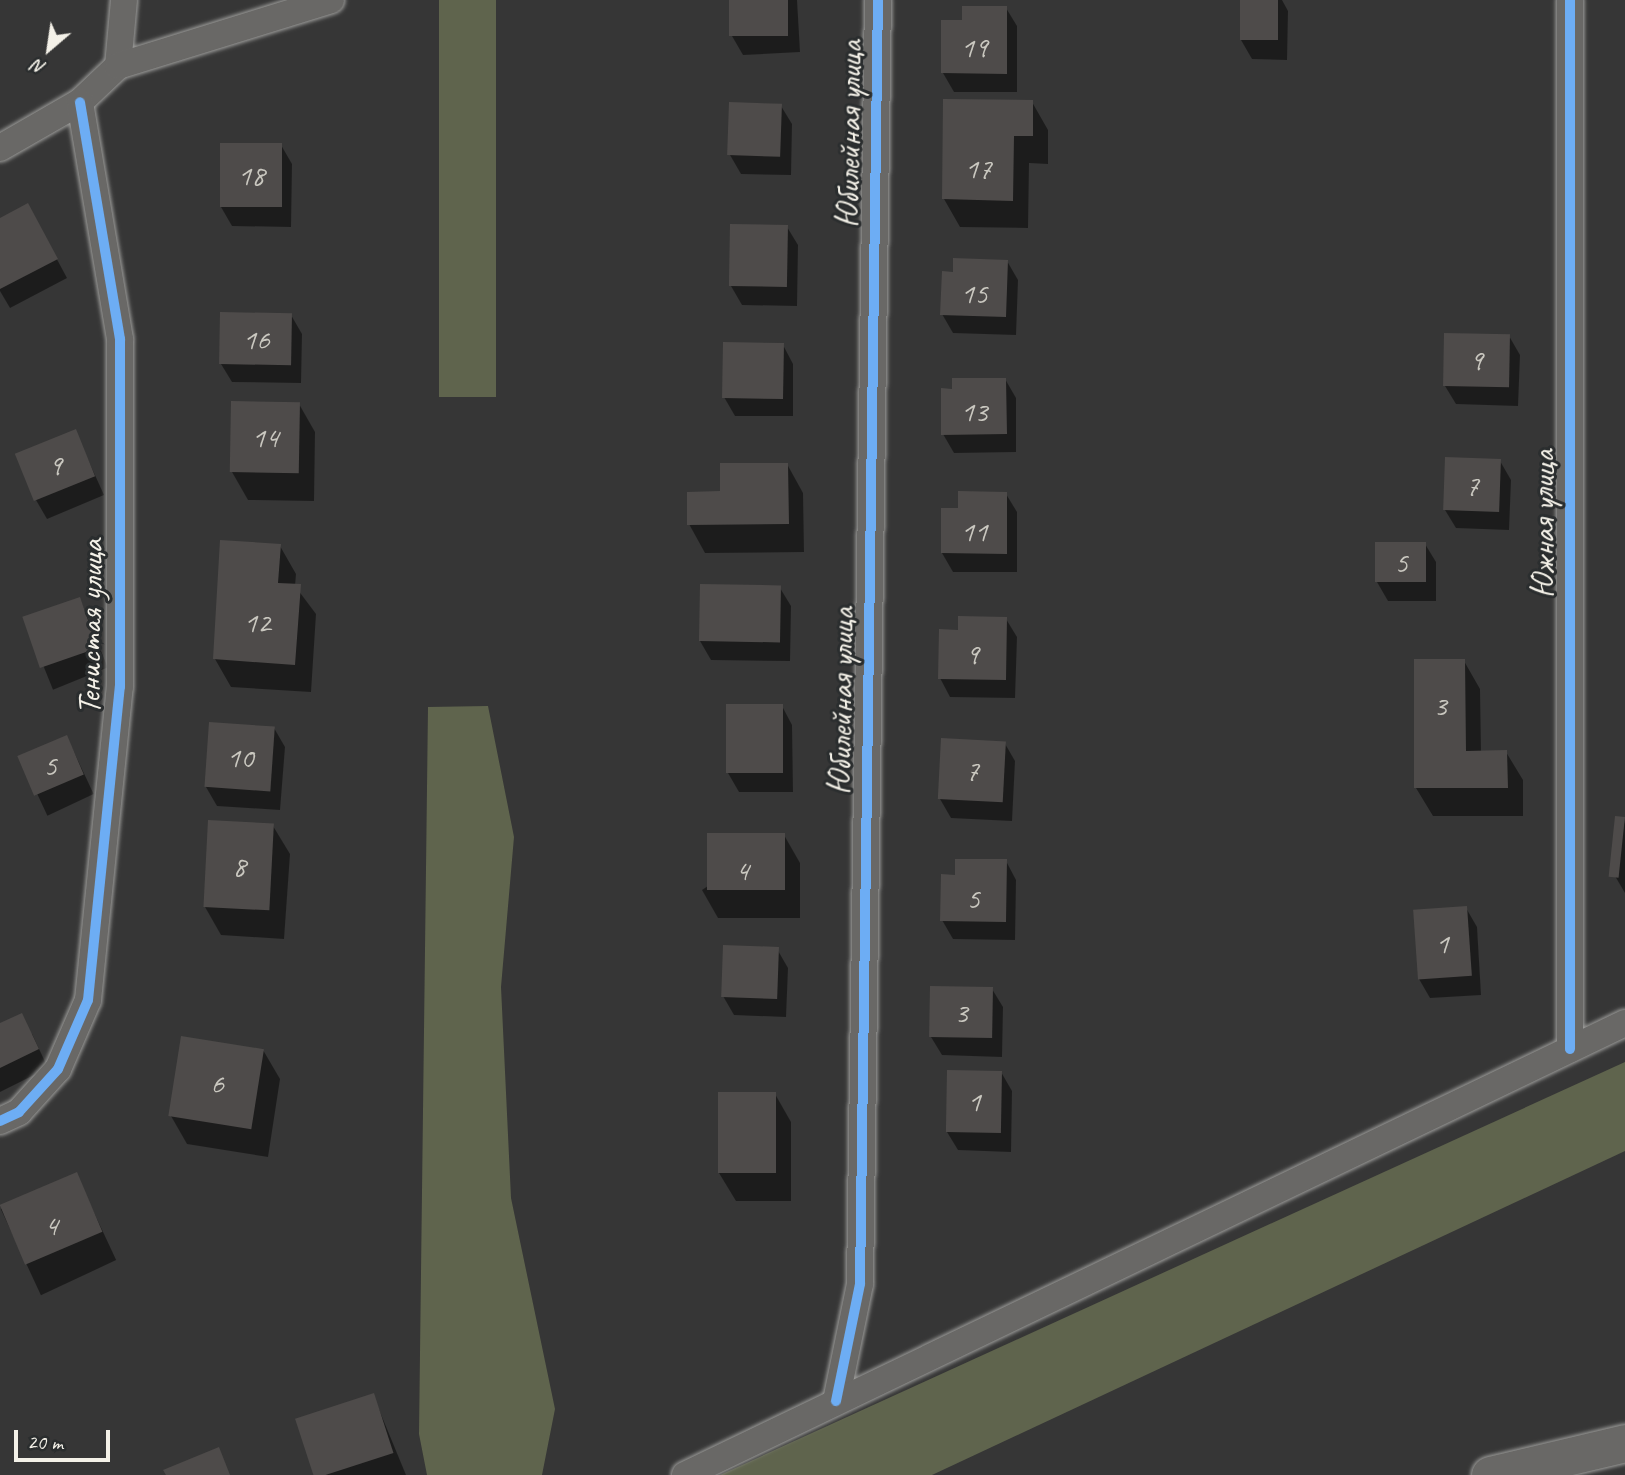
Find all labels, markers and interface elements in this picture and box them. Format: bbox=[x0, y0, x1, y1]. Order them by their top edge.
north arrow bbox=[14, 14, 84, 84]
house number: 19 bbox=[961, 29, 987, 65]
street label: Юбилейная улица bbox=[829, 38, 871, 230]
text: N bbox=[28, 54, 50, 81]
house number: 17 bbox=[965, 150, 991, 186]
house number: 18 bbox=[238, 157, 264, 193]
house number: 15 bbox=[961, 275, 987, 311]
house number: 16 bbox=[243, 321, 269, 357]
house number: 9 bbox=[1469, 342, 1483, 378]
house number: 13 bbox=[961, 393, 987, 429]
house number: 14 bbox=[252, 419, 278, 455]
house number: 9 bbox=[48, 447, 62, 483]
street label: Южная улица bbox=[1524, 449, 1564, 599]
house number: 7 bbox=[1465, 467, 1479, 503]
house number: 11 bbox=[961, 513, 987, 549]
street label: Тенистая улица bbox=[70, 538, 112, 716]
house number: 5 bbox=[1394, 544, 1408, 580]
house number: 12 bbox=[244, 604, 270, 640]
street label: Юбилейная улица bbox=[821, 605, 863, 797]
house number: 9 bbox=[965, 636, 979, 672]
house number: 3 bbox=[1433, 687, 1447, 723]
house number: 10 bbox=[227, 739, 253, 775]
house number: 5 bbox=[43, 747, 57, 783]
house number: 7 bbox=[965, 752, 979, 788]
house number: 8 bbox=[232, 848, 246, 884]
house number: 4 bbox=[735, 852, 749, 888]
house number: 5 bbox=[966, 880, 980, 916]
house number: 1 bbox=[1435, 925, 1449, 961]
house number: 3 bbox=[954, 994, 968, 1030]
house number: 6 bbox=[210, 1065, 224, 1101]
house number: 1 bbox=[967, 1083, 981, 1119]
house number: 4 bbox=[44, 1207, 58, 1243]
scale bar bbox=[18, 1416, 114, 1460]
text: 20 m bbox=[27, 1429, 63, 1455]

